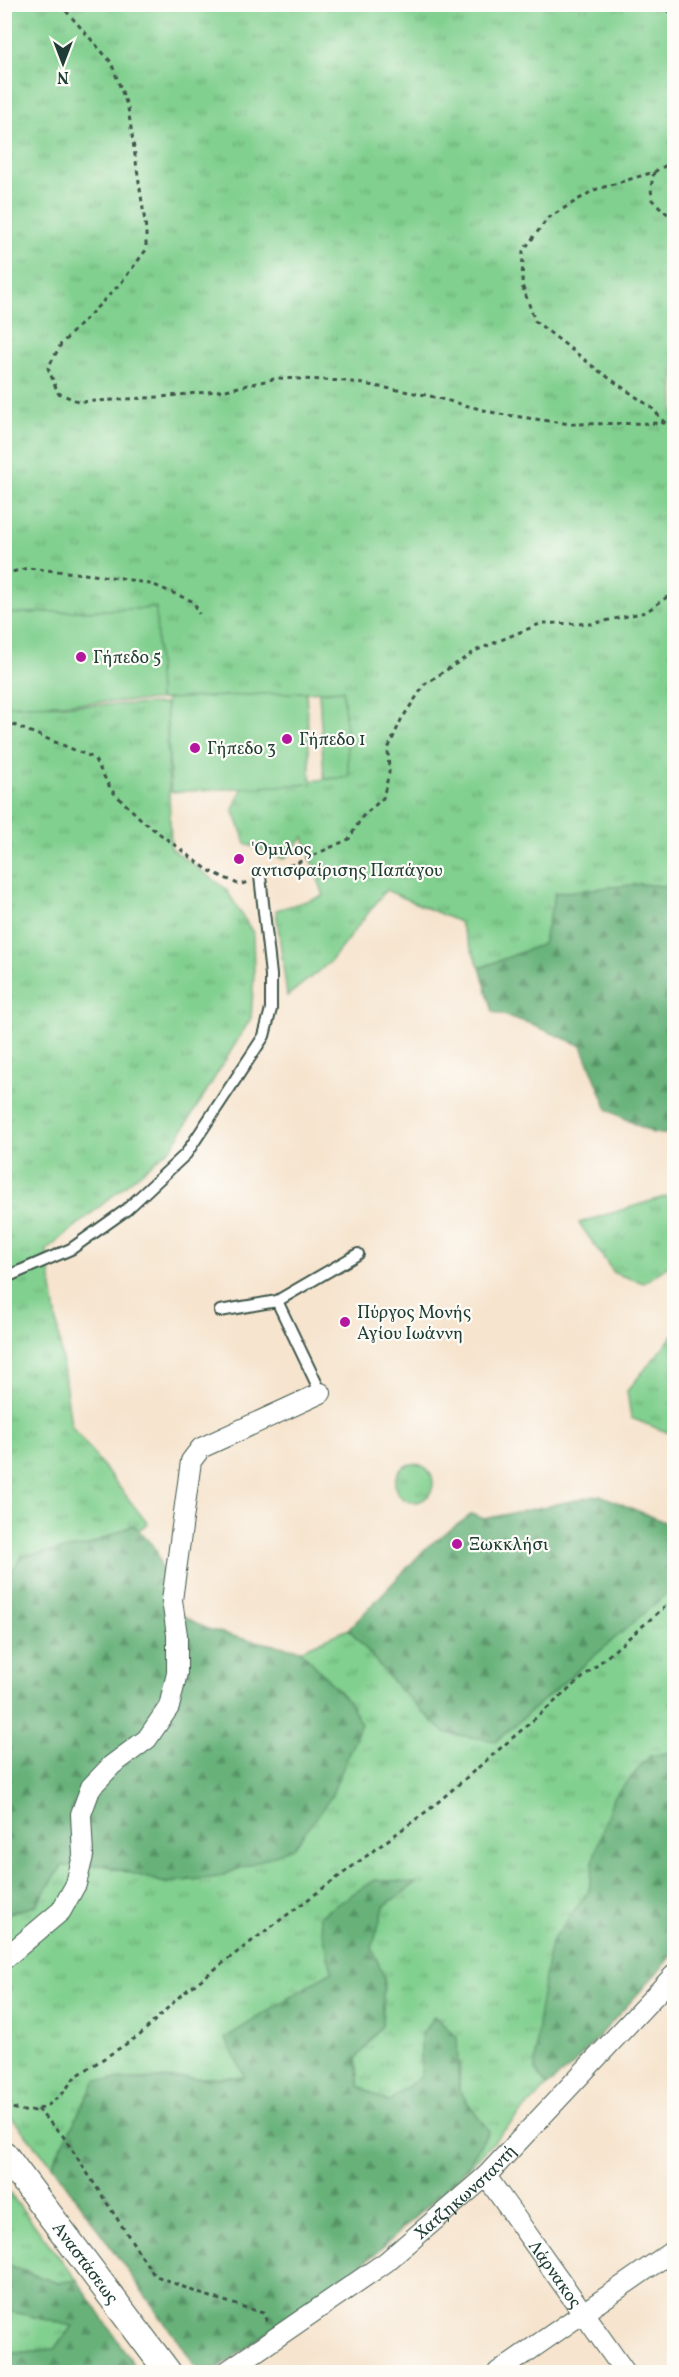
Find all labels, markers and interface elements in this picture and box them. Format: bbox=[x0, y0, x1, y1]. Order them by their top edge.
north arrow bbox=[33, 33, 93, 93]
text: N bbox=[57, 65, 69, 87]
place label: Γήπεδο 5 bbox=[93, 646, 161, 671]
marker: Γήπεδο 5 bbox=[74, 650, 88, 664]
place label: Γήπεδο 1 bbox=[299, 728, 366, 753]
marker: Γήπεδο 1 bbox=[280, 732, 294, 746]
place label: Γήπεδο 3 bbox=[207, 737, 276, 762]
marker: Γήπεδο 3 bbox=[188, 741, 202, 755]
place label: 'Ομιλος αντισφαίρισης Παπάγου bbox=[251, 838, 443, 884]
marker: 'Ομιλος αντισφαίρισης Παπάγου bbox=[232, 852, 246, 866]
place label: Πύργος Μονής Αγίου Ιωάννη bbox=[357, 1301, 471, 1347]
marker: Πύργος Μονής Αγίου Ιωάννη bbox=[338, 1315, 352, 1329]
place label: Ξωκκλήσι bbox=[469, 1533, 549, 1558]
marker: Ξωκκλήσι bbox=[450, 1537, 464, 1551]
street label: Χατζηκωνσταντή bbox=[409, 2140, 523, 2246]
street label: Αναστάσεως bbox=[45, 2217, 124, 2310]
street label: Λάρνακος bbox=[521, 2236, 587, 2314]

